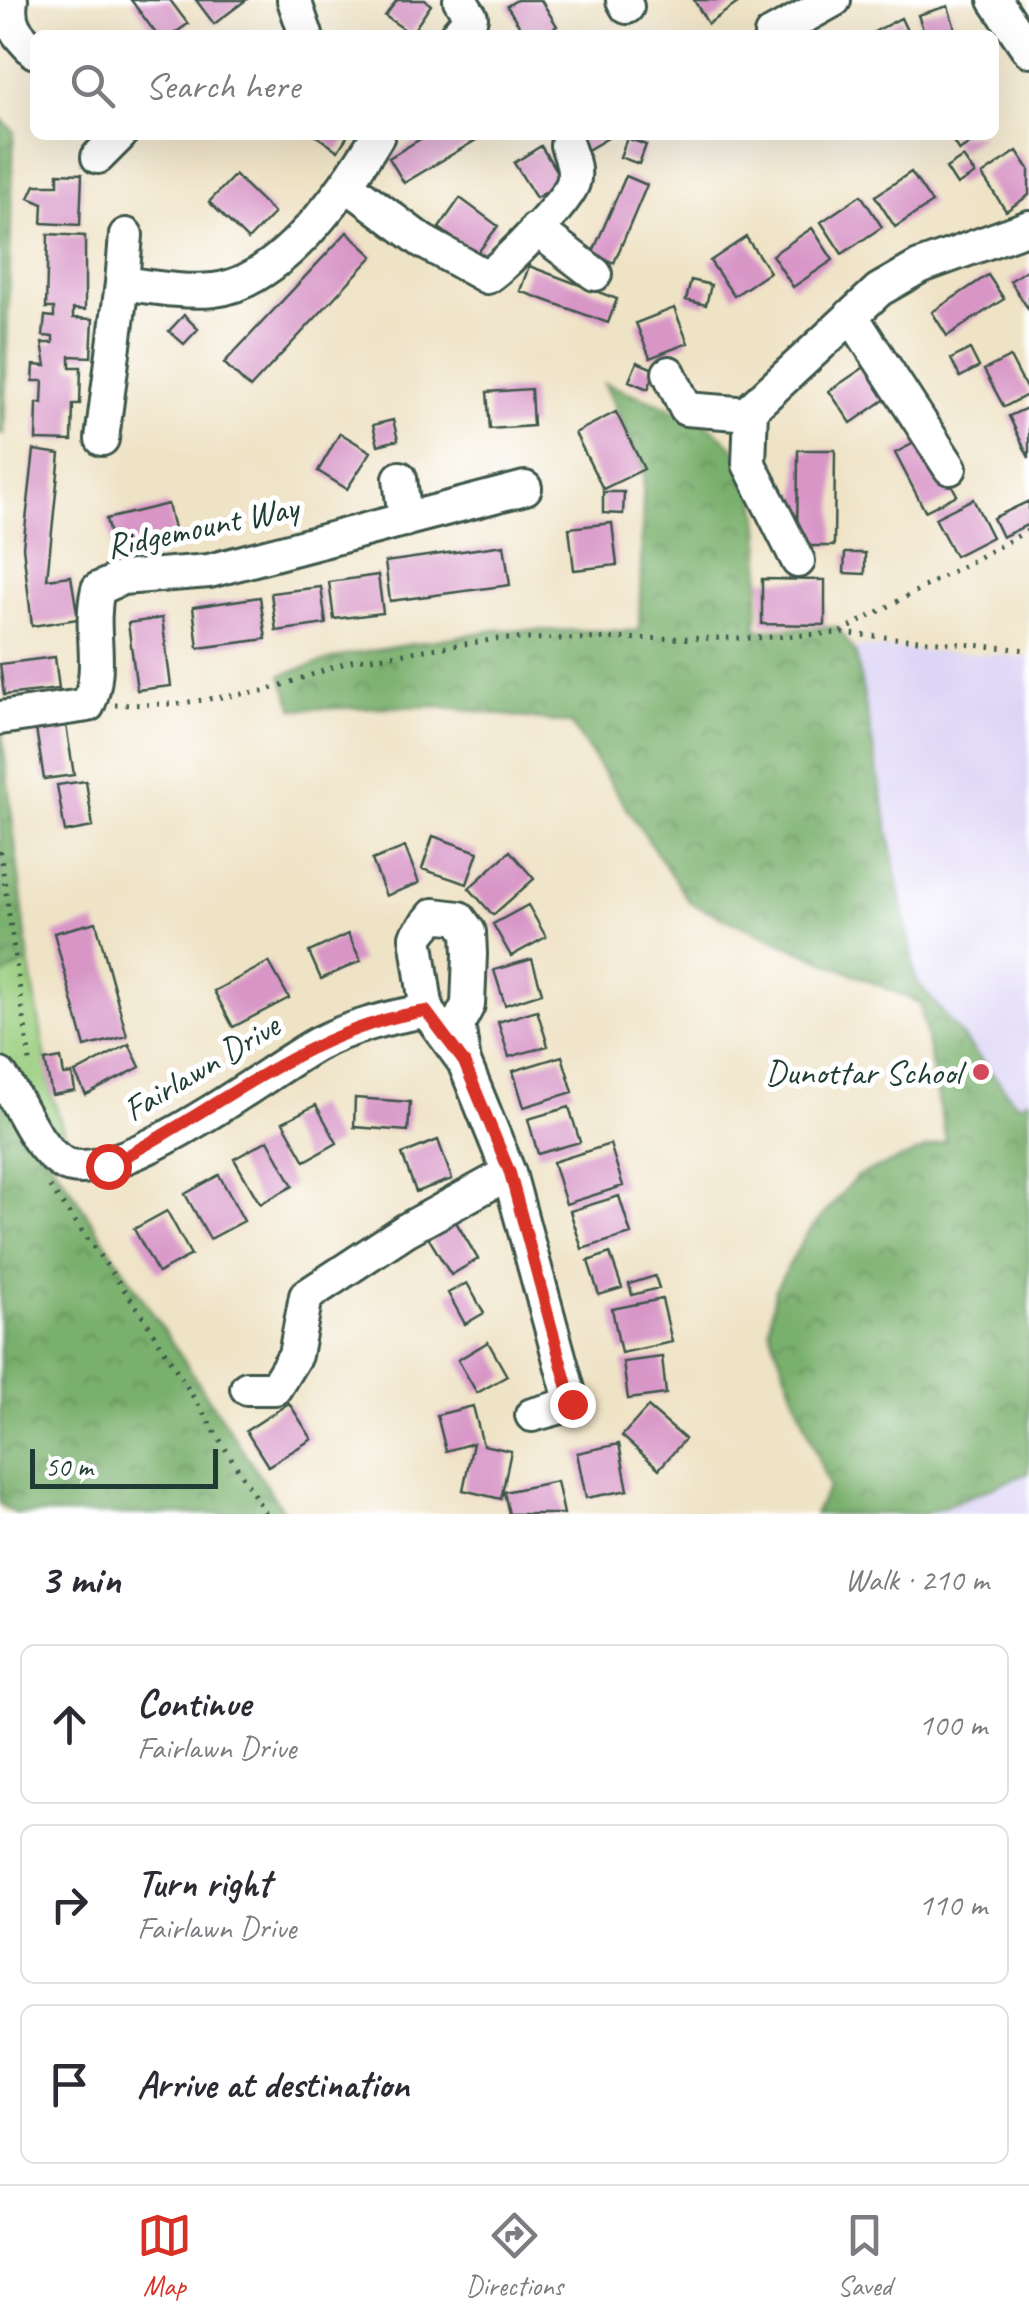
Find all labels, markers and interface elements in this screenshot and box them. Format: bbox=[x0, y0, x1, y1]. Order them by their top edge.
search box bbox=[30, 30, 999, 140]
icon: search bbox=[65, 58, 120, 113]
text: Search here bbox=[145, 62, 300, 109]
street label: Ridgemount Way bbox=[102, 484, 305, 569]
street label: Fairlawn Drive bbox=[115, 1002, 290, 1132]
place label: Dunottar School bbox=[765, 1050, 967, 1095]
marker: Dunottar School bbox=[970, 1061, 992, 1083]
route start bbox=[86, 1144, 132, 1190]
route end bbox=[550, 1382, 596, 1428]
scale bar bbox=[30, 1444, 218, 1488]
text: 50 m bbox=[45, 1449, 93, 1484]
text: 3 min bbox=[40, 1553, 120, 1606]
text: Walk · 210 m bbox=[845, 1559, 989, 1600]
text: Continue bbox=[137, 1680, 251, 1727]
icon: ahead bbox=[42, 1697, 97, 1752]
text: 100 m bbox=[918, 1704, 987, 1745]
text: Fairlawn Drive bbox=[137, 1727, 296, 1768]
text: Turn right bbox=[137, 1860, 271, 1907]
icon: right bbox=[42, 1877, 97, 1932]
text: 110 m bbox=[918, 1884, 987, 1925]
text: Fairlawn Drive bbox=[137, 1907, 296, 1948]
icon: arrive bbox=[42, 2057, 97, 2112]
text: Arrive at destination bbox=[137, 2061, 409, 2108]
tab: Map bbox=[137, 2208, 192, 2303]
tab: Directions bbox=[466, 2208, 563, 2303]
tab: Saved bbox=[837, 2208, 892, 2303]

